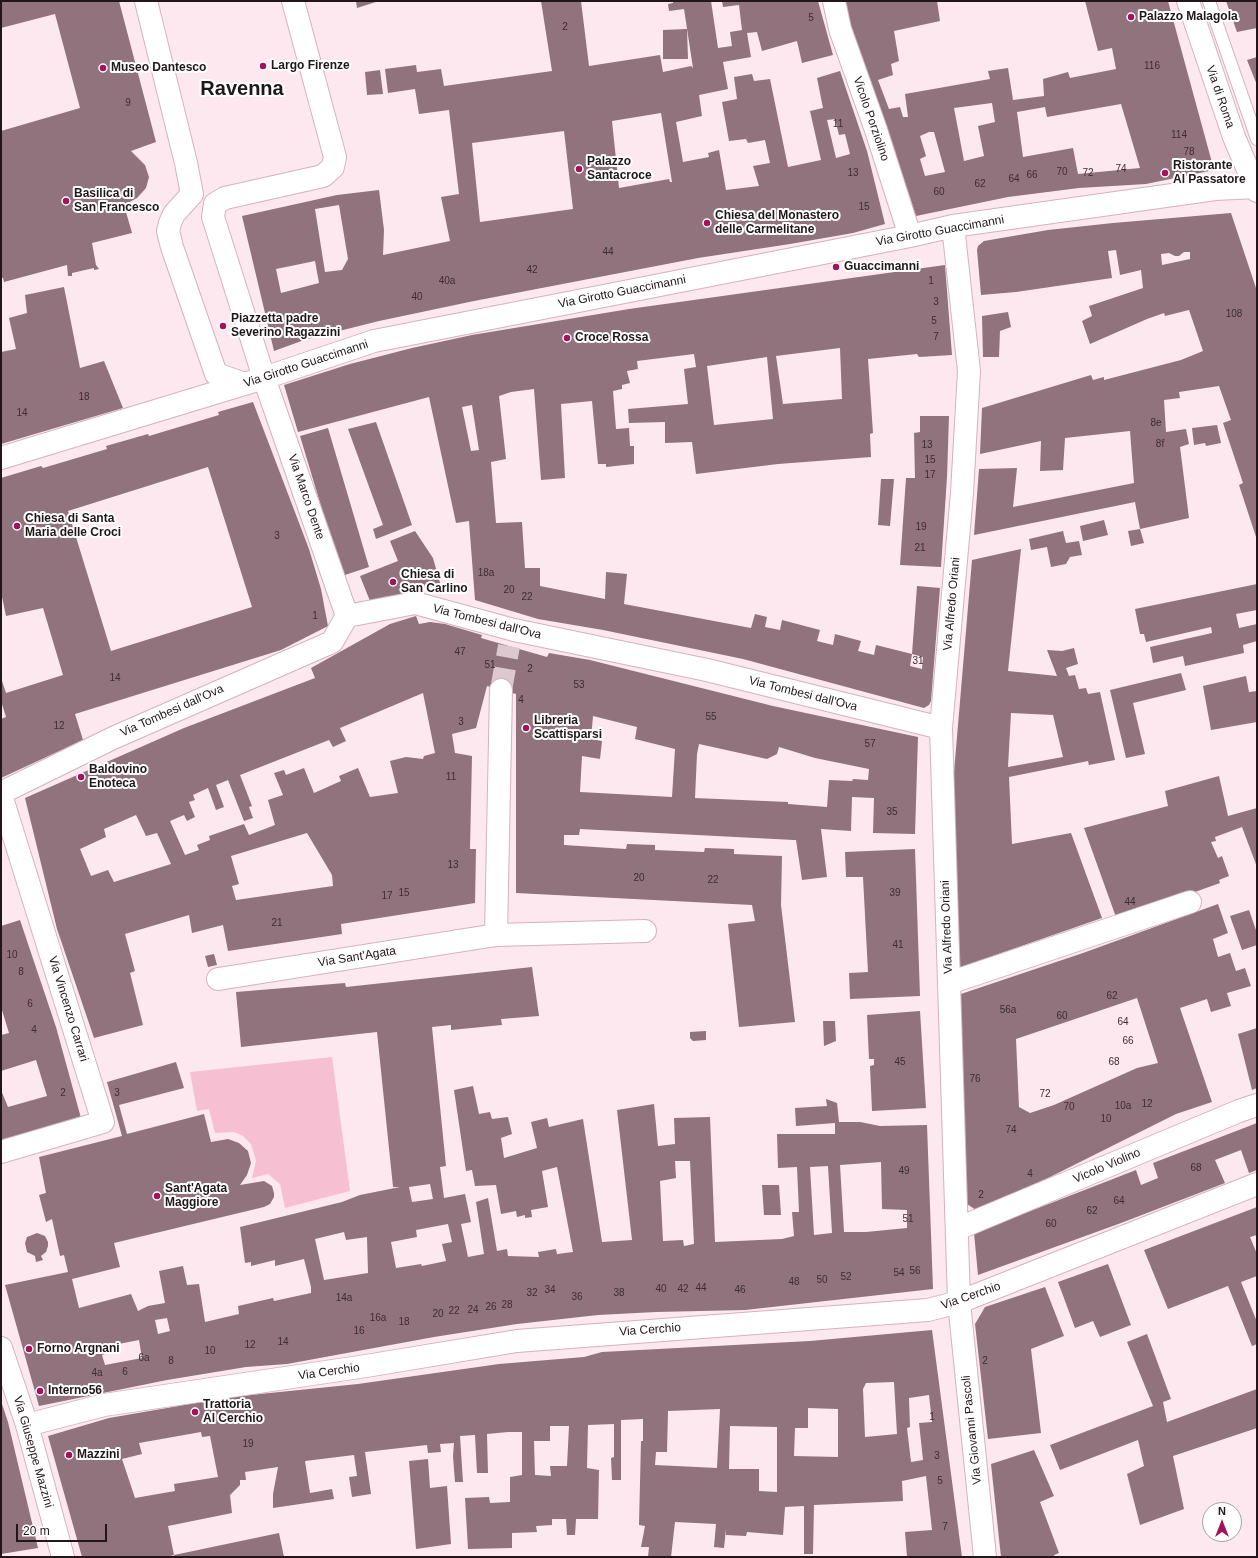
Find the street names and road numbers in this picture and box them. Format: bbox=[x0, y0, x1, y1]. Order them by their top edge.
street label: Via di Roma bbox=[1203, 64, 1237, 130]
street label: Vicolo Porziolino bbox=[850, 75, 892, 163]
street label: Via Girotto Guaccimanni bbox=[875, 213, 1005, 249]
street label: Via Girotto Guaccimanni bbox=[557, 273, 687, 311]
street label: Via Girotto Guaccimanni bbox=[242, 337, 370, 391]
street label: Via Marco Dente bbox=[285, 453, 327, 541]
street label: Via Alfredo Oriani bbox=[941, 557, 963, 651]
street label: Via Tombesi dall'Ova bbox=[431, 602, 543, 642]
street label: Via Tombesi dall'Ova bbox=[747, 674, 859, 714]
street label: Via Tombesi dall'Ova bbox=[118, 682, 226, 740]
street label: Via Alfredo Oriani bbox=[938, 880, 956, 974]
street label: Via Sant'Agata bbox=[317, 944, 397, 970]
street label: Via Vincenzo Carrari bbox=[45, 954, 91, 1064]
street label: Vicolo Violino bbox=[1071, 1145, 1143, 1187]
street label: Via Cerchio bbox=[939, 1279, 1003, 1313]
street label: Via Cerchio bbox=[619, 1321, 681, 1339]
street label: Via Cerchio bbox=[297, 1361, 361, 1383]
street label: Via Giovanni Pascoli bbox=[959, 1375, 985, 1485]
street label: Via Giuseppe Mazzini bbox=[10, 1394, 56, 1510]

